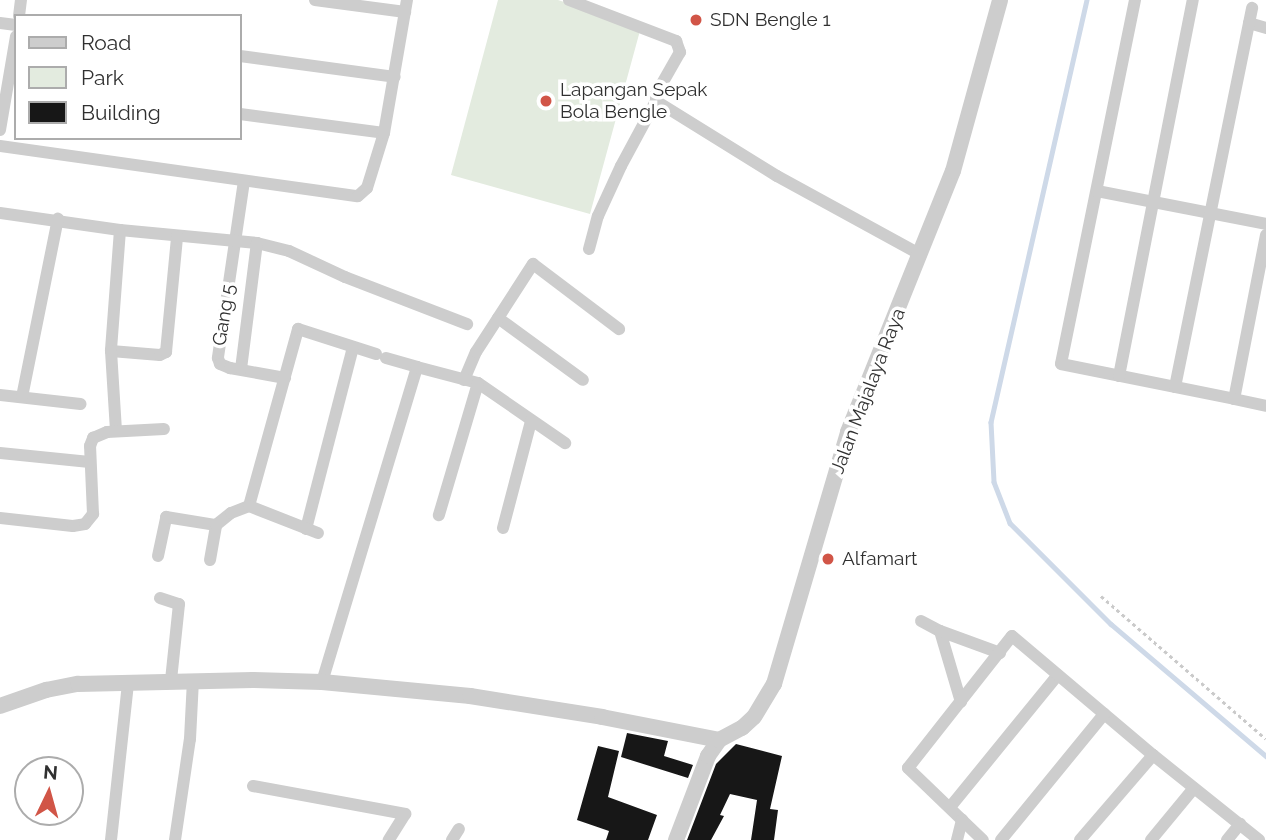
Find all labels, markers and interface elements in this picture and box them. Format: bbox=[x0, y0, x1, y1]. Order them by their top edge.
place label: SDN Bengle 1 bbox=[710, 9, 831, 31]
marker: SDN Bengle 1 bbox=[688, 12, 704, 28]
legend bbox=[14, 14, 242, 140]
text: Road bbox=[81, 30, 131, 55]
text: Park bbox=[81, 65, 124, 90]
place label: Lapangan Sepak Bola Bengle bbox=[560, 79, 707, 123]
marker: Lapangan Sepak Bola Bengle bbox=[538, 93, 554, 109]
text: Building bbox=[81, 100, 161, 125]
street label: Gang 5 bbox=[208, 283, 240, 347]
street label: Jalan Majalaya Raya bbox=[826, 305, 910, 477]
place label: Alfamart bbox=[842, 548, 917, 570]
marker: Alfamart bbox=[820, 551, 836, 567]
north arrow bbox=[14, 756, 84, 826]
text: N bbox=[42, 760, 59, 784]

